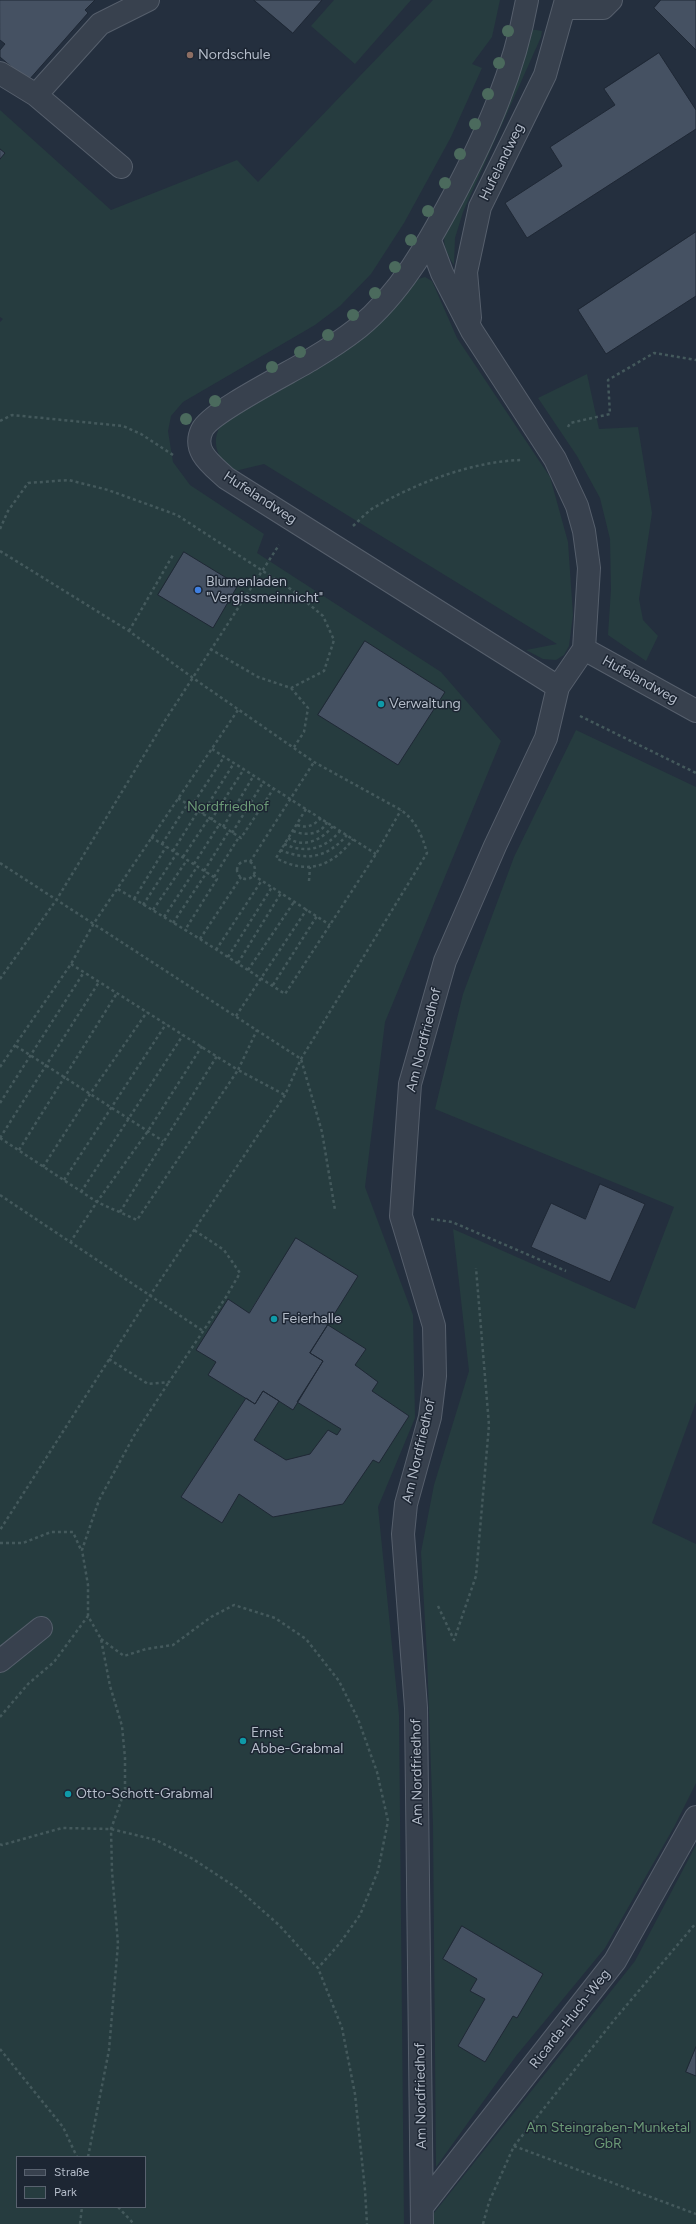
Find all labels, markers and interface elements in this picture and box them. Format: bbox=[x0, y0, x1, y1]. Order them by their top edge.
place label: Nordschule bbox=[198, 47, 270, 63]
marker: Nordschule bbox=[185, 50, 195, 60]
street label: Hufelandweg bbox=[476, 121, 528, 203]
street label: Hufelandweg bbox=[220, 468, 300, 528]
place label: Blumenladen "Vergissmeinnicht" bbox=[206, 574, 323, 606]
marker: Blumenladen "Vergissmeinnicht" bbox=[193, 585, 203, 595]
street label: Hufelandweg bbox=[599, 652, 681, 708]
place label: Verwaltung bbox=[389, 696, 461, 712]
marker: Verwaltung bbox=[376, 699, 386, 709]
park label: Nordfriedhof bbox=[187, 799, 269, 815]
street label: Am Nordfriedhof bbox=[403, 986, 445, 1094]
place label: Feierhalle bbox=[282, 1311, 342, 1327]
marker: Feierhalle bbox=[269, 1314, 279, 1324]
street label: Am Nordfriedhof bbox=[399, 1397, 439, 1505]
street label: Am Nordfriedhof bbox=[408, 1718, 426, 1826]
place label: Ernst Abbe-Grabmal bbox=[251, 1725, 343, 1758]
marker: Ernst Abbe-Grabmal bbox=[238, 1736, 248, 1746]
place label: Otto-Schott-Grabmal bbox=[76, 1786, 213, 1802]
marker: Otto-Schott-Grabmal bbox=[63, 1789, 73, 1799]
street label: Ricarda-Huch-Weg bbox=[526, 1966, 614, 2072]
street label: Am Nordfriedhof bbox=[412, 2042, 430, 2150]
park label: Am Steingraben-Munketal GbR bbox=[526, 2120, 690, 2152]
legend bbox=[16, 2156, 146, 2208]
text: Straße bbox=[54, 2165, 89, 2179]
text: Park bbox=[54, 2185, 77, 2199]

